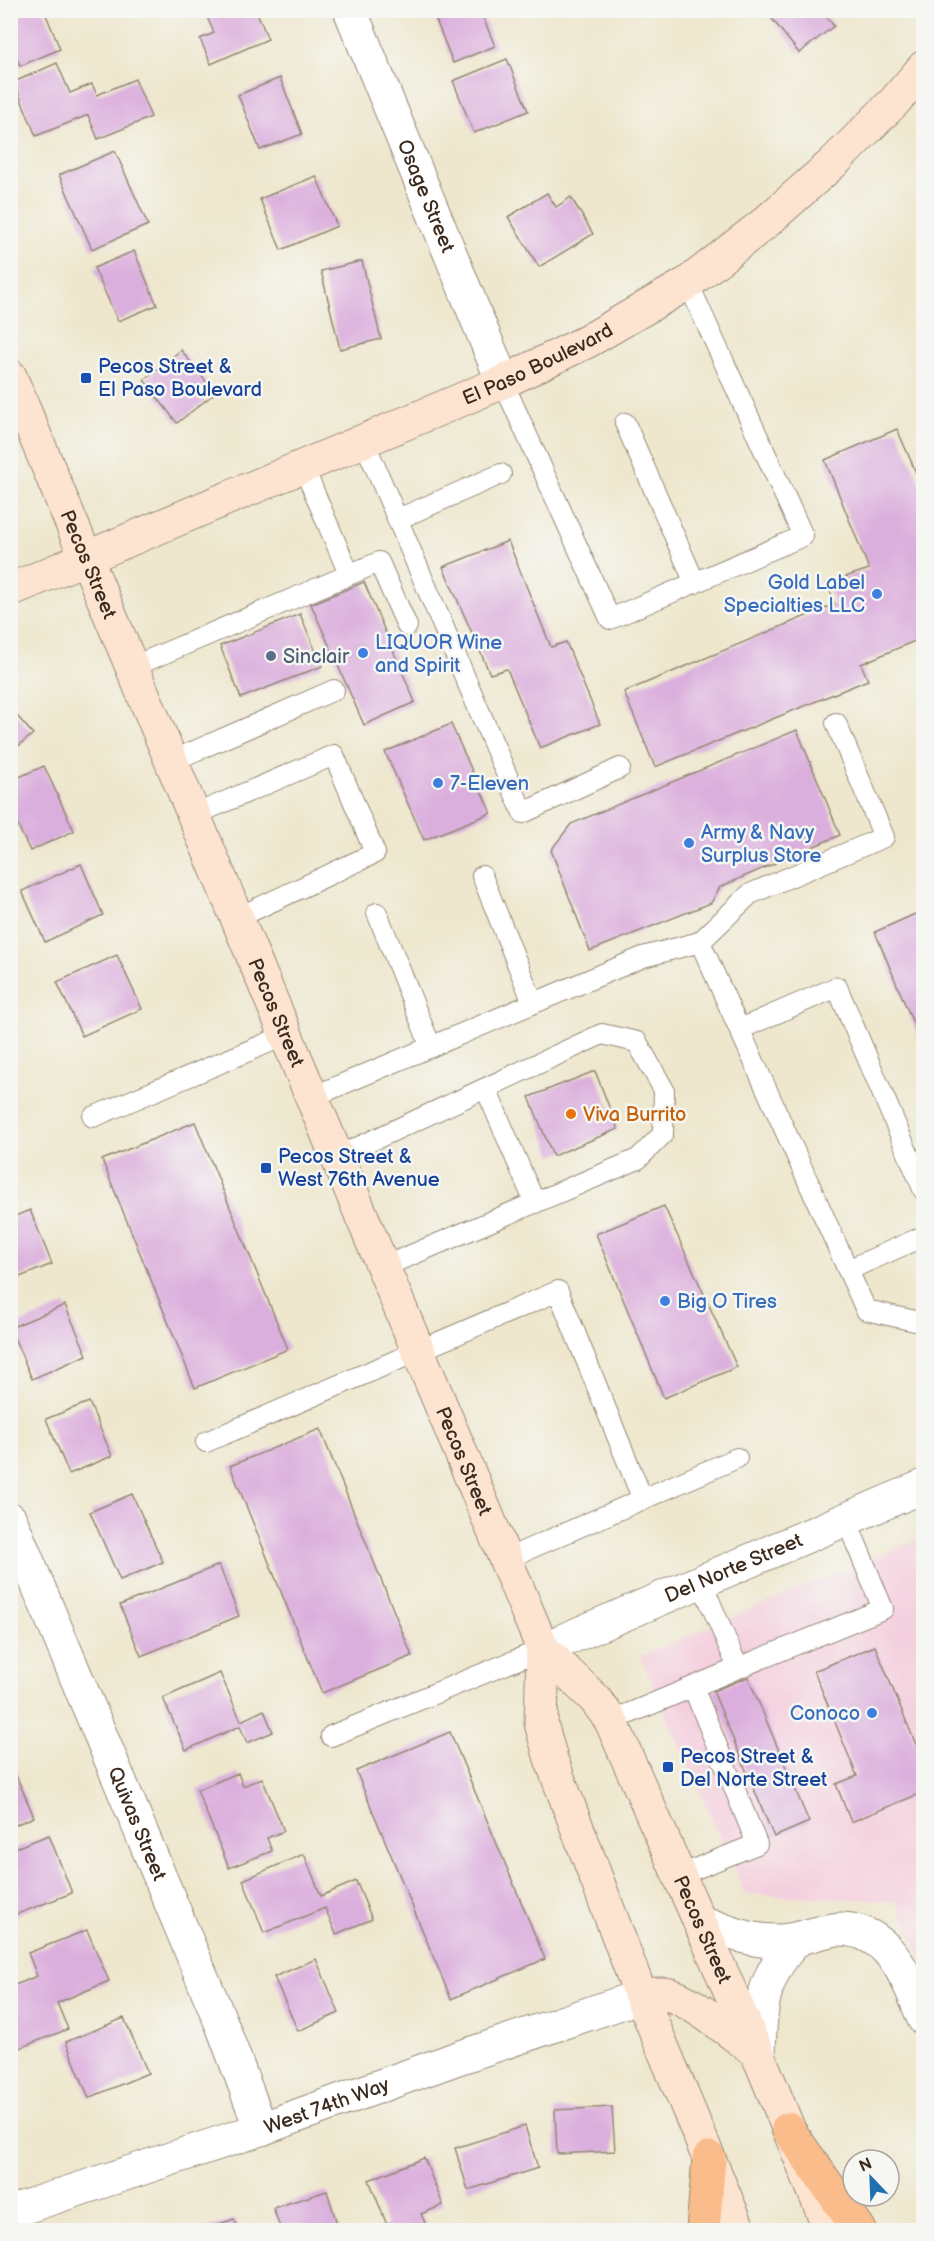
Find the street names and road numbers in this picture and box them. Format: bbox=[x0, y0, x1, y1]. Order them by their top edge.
street label: Osage Street bbox=[392, 136, 459, 256]
street label: El Paso Boulevard bbox=[459, 318, 617, 411]
street label: Pecos Street bbox=[54, 507, 121, 622]
street label: Pecos Street bbox=[242, 955, 309, 1071]
street label: Pecos Street bbox=[430, 1403, 497, 1519]
street label: Del Norte Street bbox=[661, 1528, 806, 1609]
street label: Quivas Street bbox=[102, 1763, 171, 1884]
street label: Pecos Street bbox=[668, 1872, 736, 1987]
street label: West 74th Way bbox=[261, 2073, 393, 2140]

